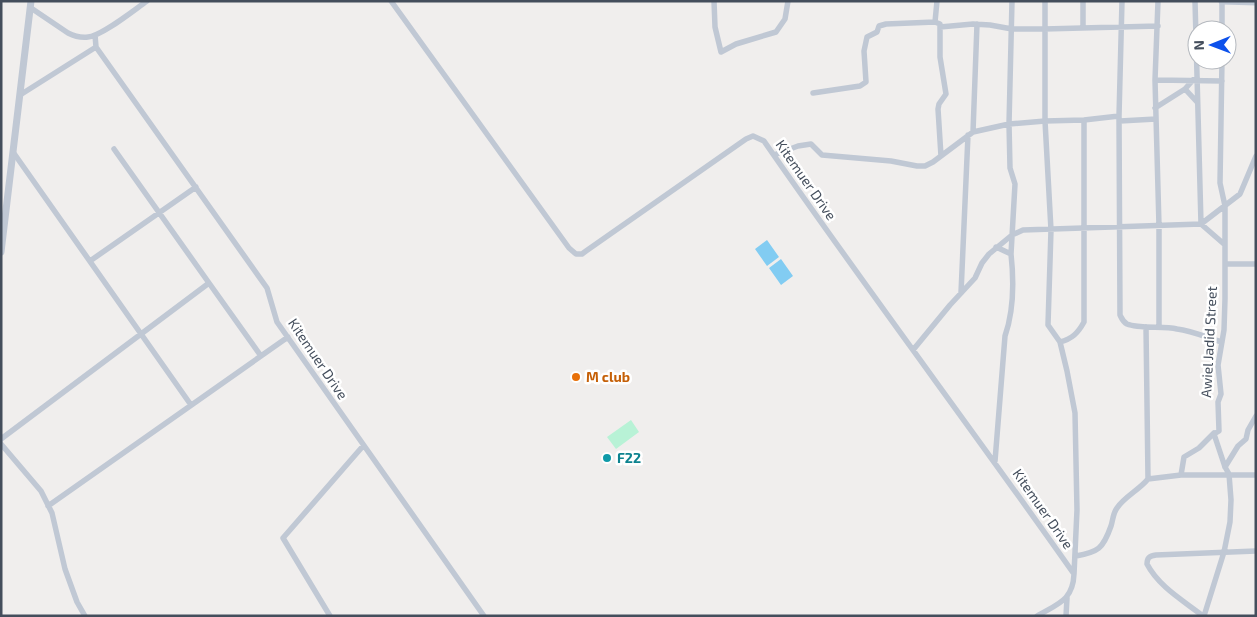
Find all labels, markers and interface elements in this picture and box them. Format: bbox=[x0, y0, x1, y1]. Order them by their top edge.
north arrow bbox=[1187, 20, 1237, 70]
text: N bbox=[1190, 40, 1207, 50]
street label: Kitemuer Drive bbox=[772, 136, 840, 223]
street label: Awiel Jadid Street bbox=[1197, 286, 1220, 398]
street label: Kitemuer Drive bbox=[285, 315, 352, 402]
place label: M club bbox=[586, 368, 630, 385]
marker: M club bbox=[570, 371, 582, 383]
place label: F22 bbox=[617, 449, 641, 466]
marker: F22 bbox=[601, 452, 613, 464]
street label: Kitemuer Drive bbox=[1009, 465, 1077, 552]

